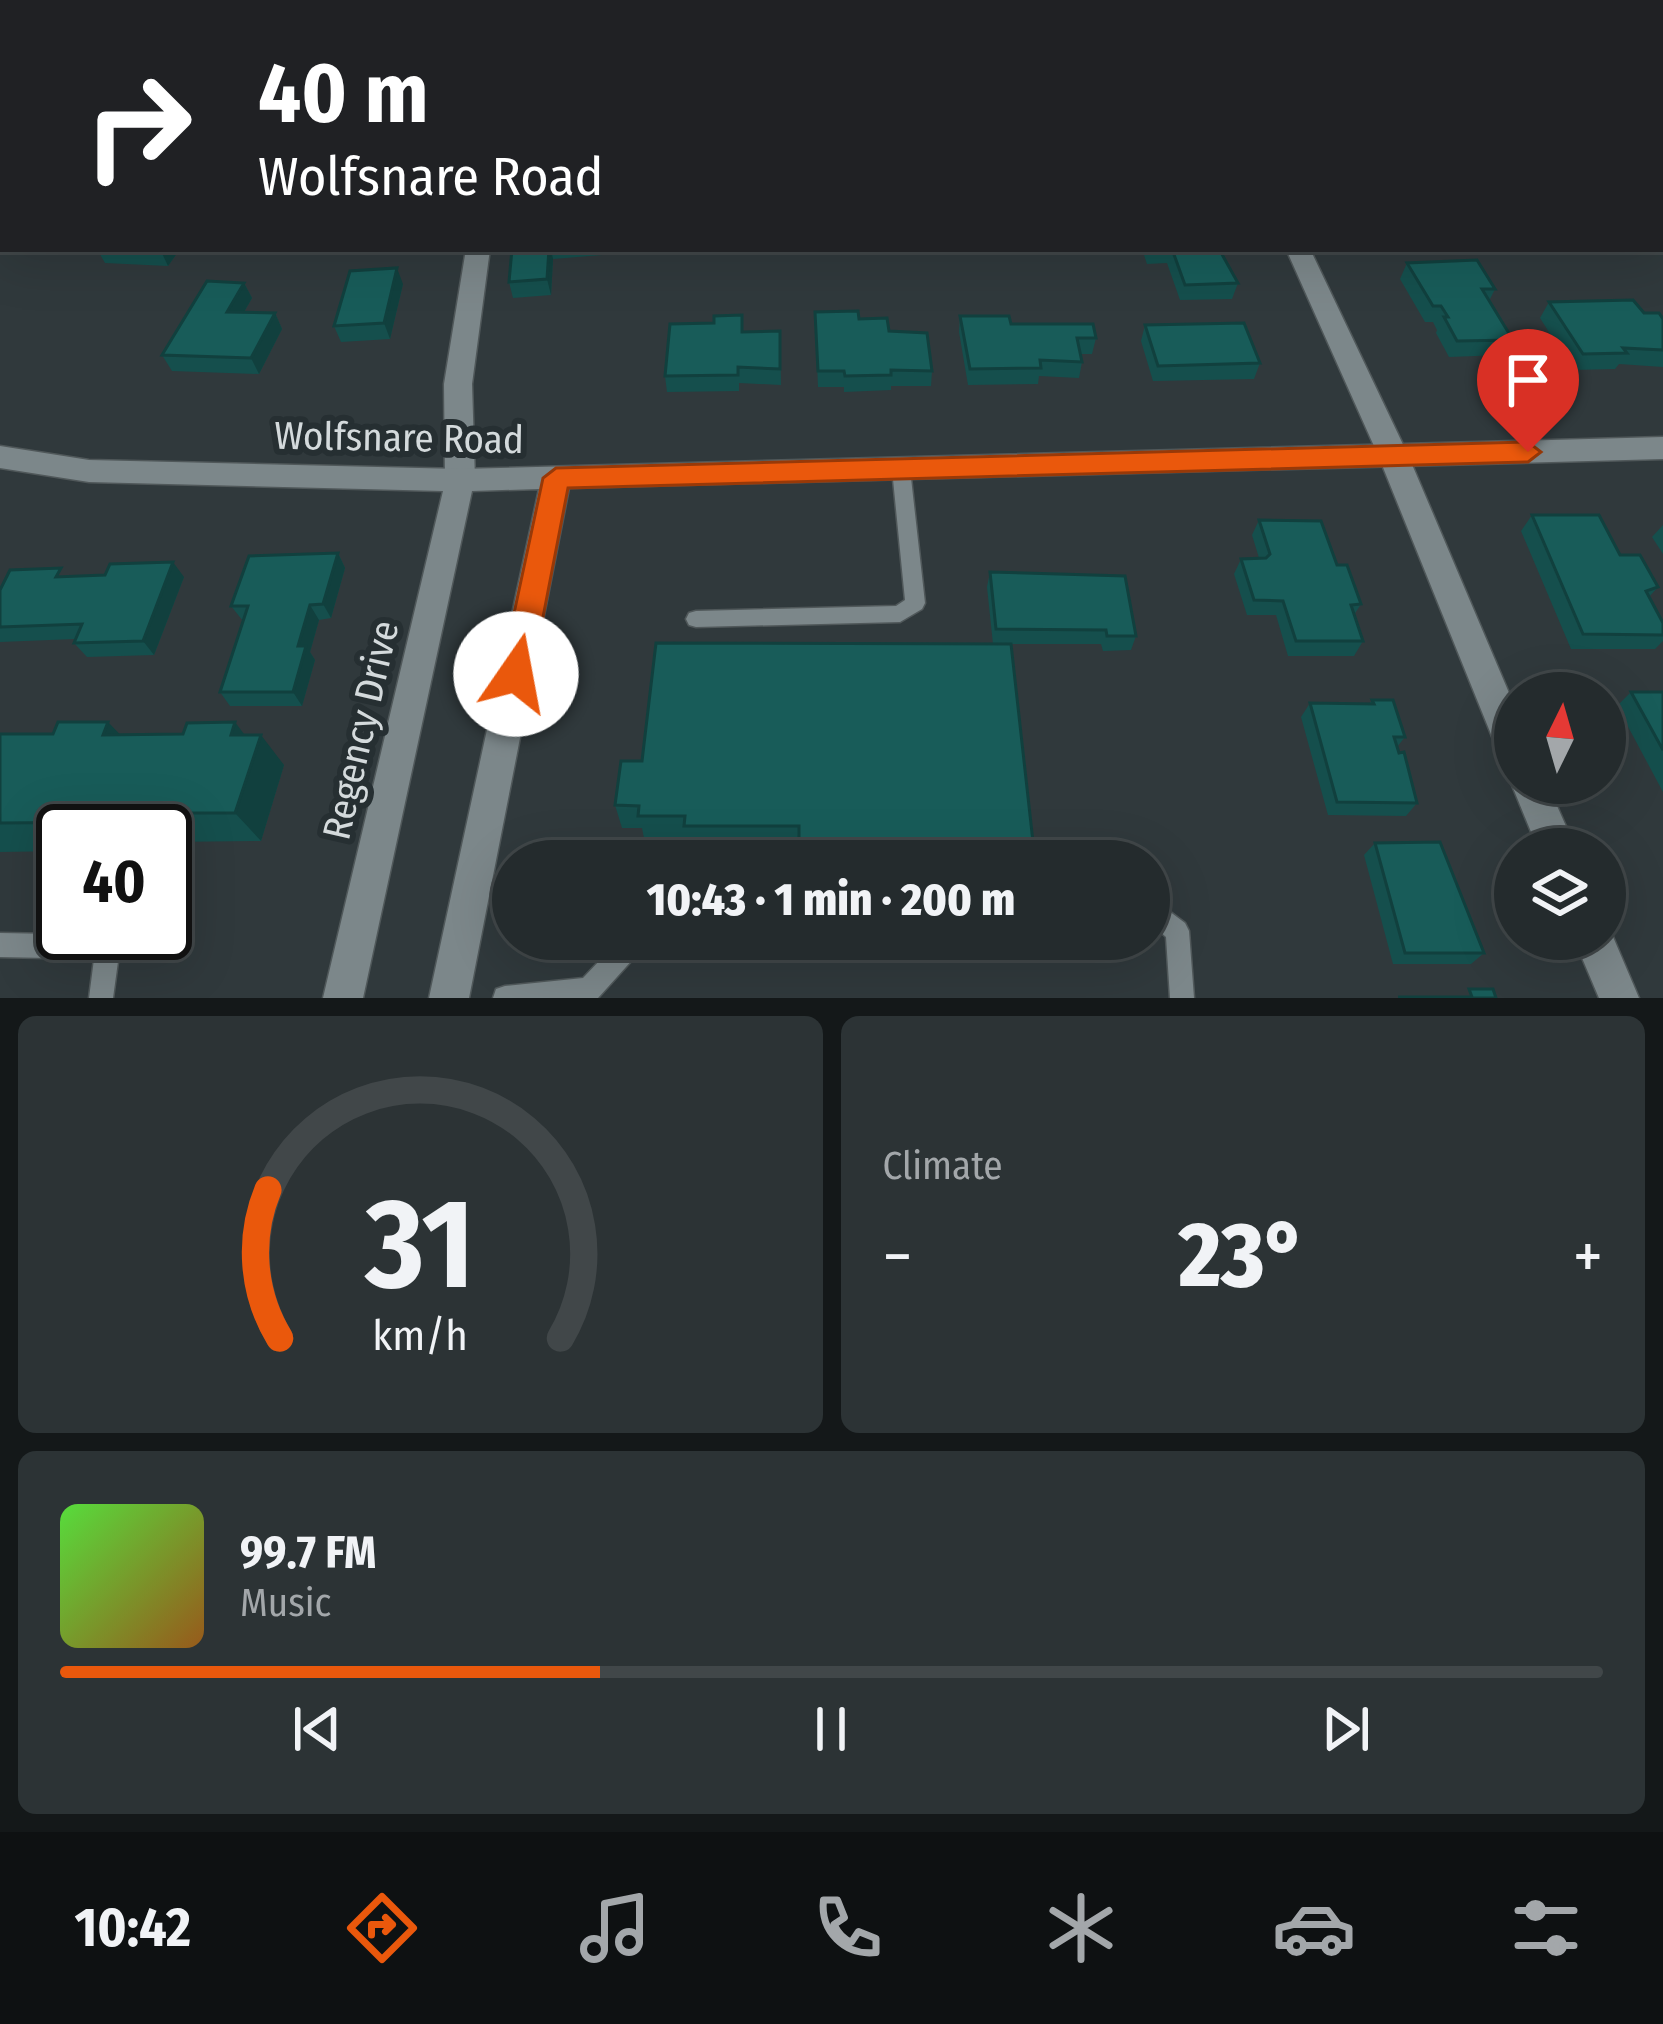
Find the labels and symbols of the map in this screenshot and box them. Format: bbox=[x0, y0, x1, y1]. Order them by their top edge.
pin bbox=[1477, 329, 1579, 452]
street label: Wolfsnare Road bbox=[274, 413, 524, 463]
position arrow bbox=[453, 611, 579, 737]
street label: Regency Drive bbox=[313, 616, 409, 844]
north arrow bbox=[1494, 672, 1626, 804]
speed limit sign: 40 bbox=[36, 804, 192, 960]

